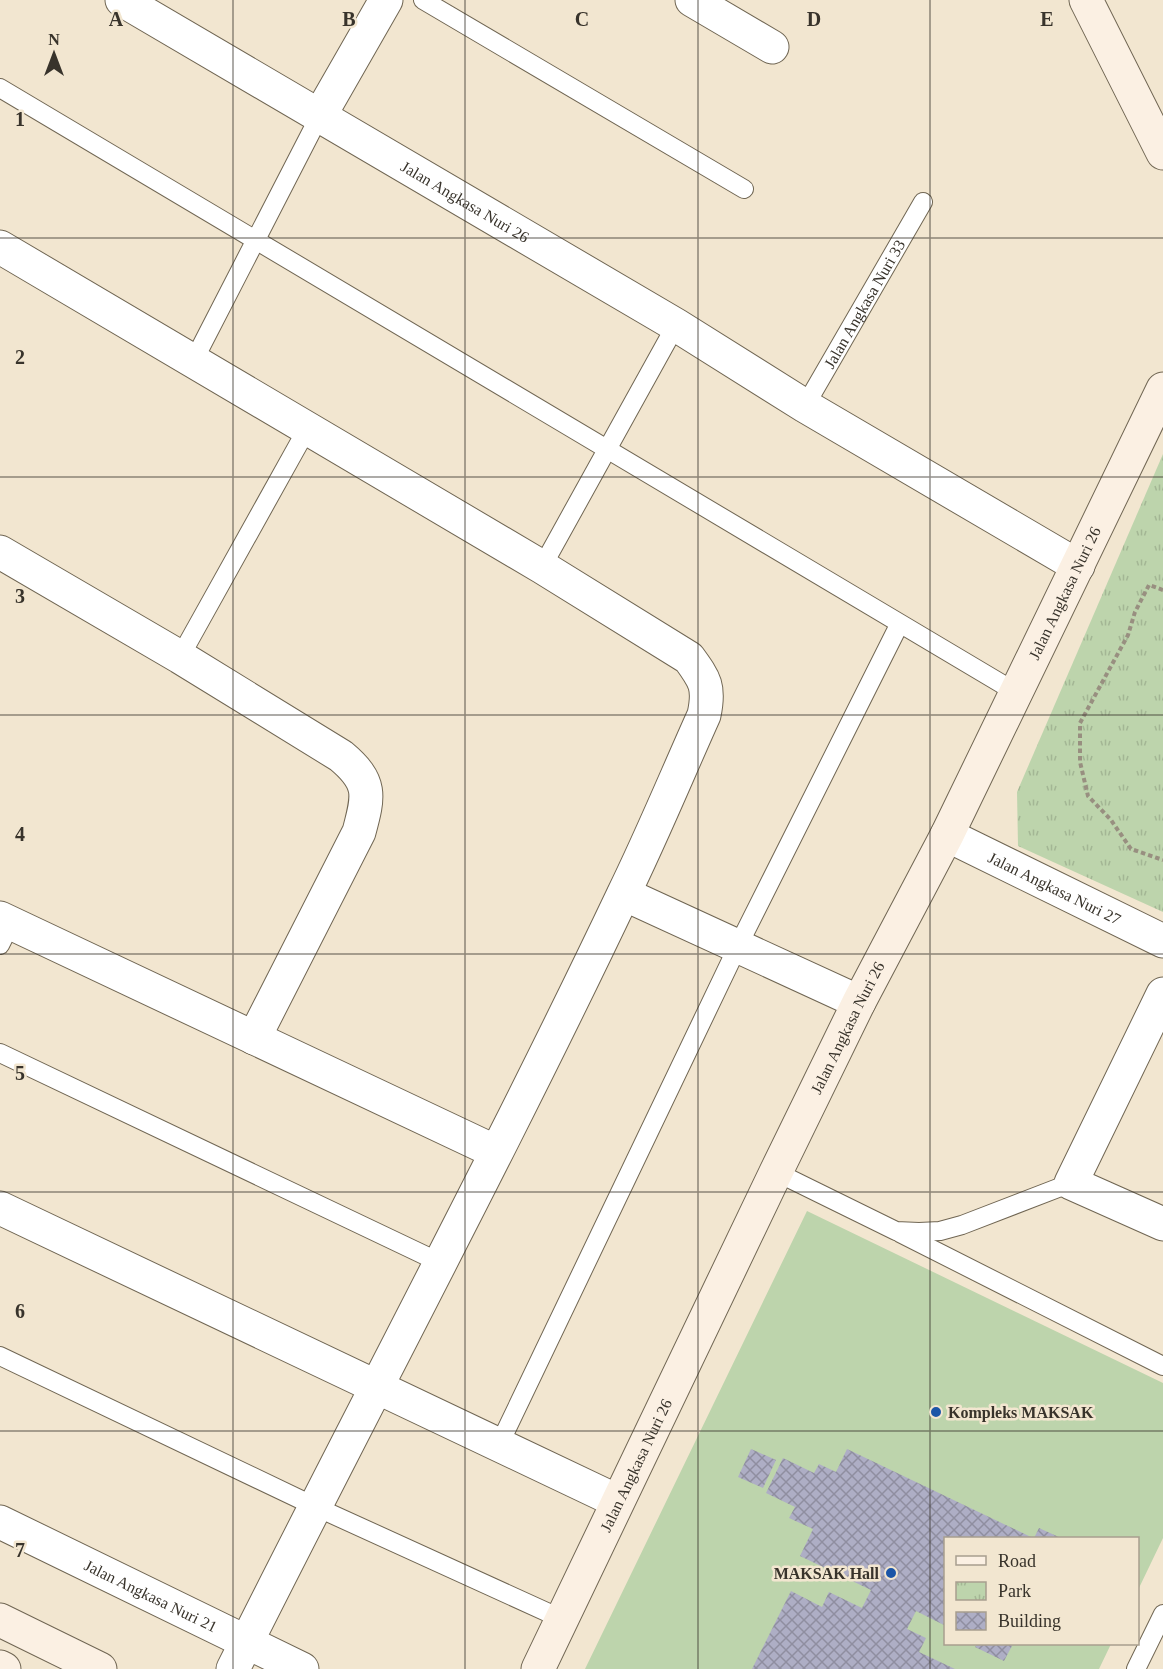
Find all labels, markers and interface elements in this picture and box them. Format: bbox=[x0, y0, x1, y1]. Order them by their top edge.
text: A bbox=[109, 8, 124, 30]
text: B bbox=[342, 8, 356, 30]
text: C bbox=[575, 8, 589, 30]
text: D bbox=[807, 8, 821, 30]
text: E bbox=[1040, 8, 1054, 30]
north arrow bbox=[24, 24, 84, 84]
text: N bbox=[48, 31, 60, 48]
text: 1 bbox=[15, 108, 25, 130]
street label: Jalan Angkasa Nuri 26 bbox=[398, 158, 532, 246]
street label: Jalan Angkasa Nuri 33 bbox=[821, 237, 908, 371]
text: 2 bbox=[15, 346, 25, 368]
street label: Jalan Angkasa Nuri 26 bbox=[1025, 524, 1104, 662]
text: 3 bbox=[15, 585, 25, 607]
text: 4 bbox=[15, 823, 25, 845]
street label: Jalan Angkasa Nuri 27 bbox=[986, 849, 1124, 928]
street label: Jalan Angkasa Nuri 26 bbox=[808, 959, 888, 1097]
text: 5 bbox=[15, 1062, 25, 1084]
text: 6 bbox=[15, 1300, 25, 1322]
street label: Jalan Angkasa Nuri 26 bbox=[597, 1396, 675, 1535]
place label: Kompleks MAKSAK bbox=[948, 1404, 1094, 1422]
marker: Kompleks MAKSAK bbox=[929, 1405, 943, 1419]
legend bbox=[944, 1537, 1139, 1645]
text: 7 bbox=[15, 1539, 25, 1561]
text: Road bbox=[998, 1551, 1036, 1571]
street label: Jalan Angkasa Nuri 21 bbox=[82, 1557, 220, 1635]
place label: MAKSAK Hall bbox=[774, 1565, 880, 1582]
marker: MAKSAK Hall bbox=[884, 1566, 898, 1580]
text: Park bbox=[998, 1581, 1031, 1601]
text: Building bbox=[998, 1611, 1061, 1631]

